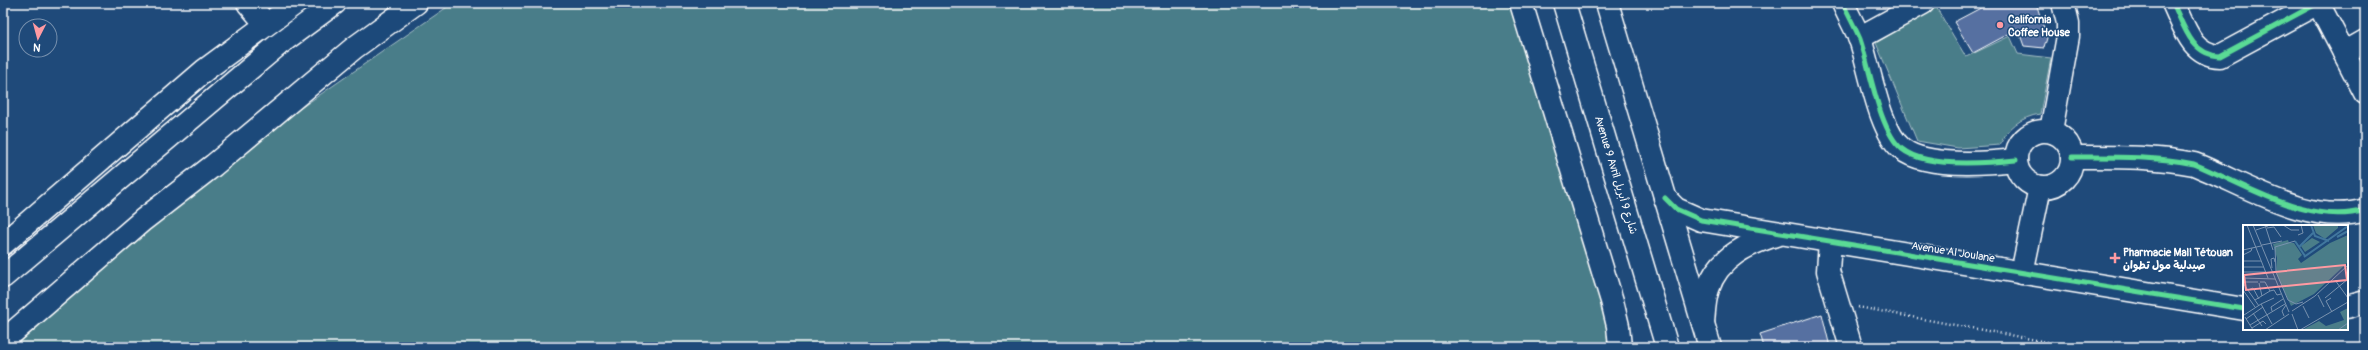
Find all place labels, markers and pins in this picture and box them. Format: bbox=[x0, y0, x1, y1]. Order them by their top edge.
place label: California Coffee House bbox=[2008, 13, 2070, 39]
marker: California Coffee House bbox=[1995, 20, 2005, 30]
place label: Pharmacie Mall Tétouan صيدلية مول تطوان bbox=[2123, 246, 2233, 273]
marker: Pharmacie Mall Tétouan صيدلية مول تطوان bbox=[2110, 253, 2120, 263]

